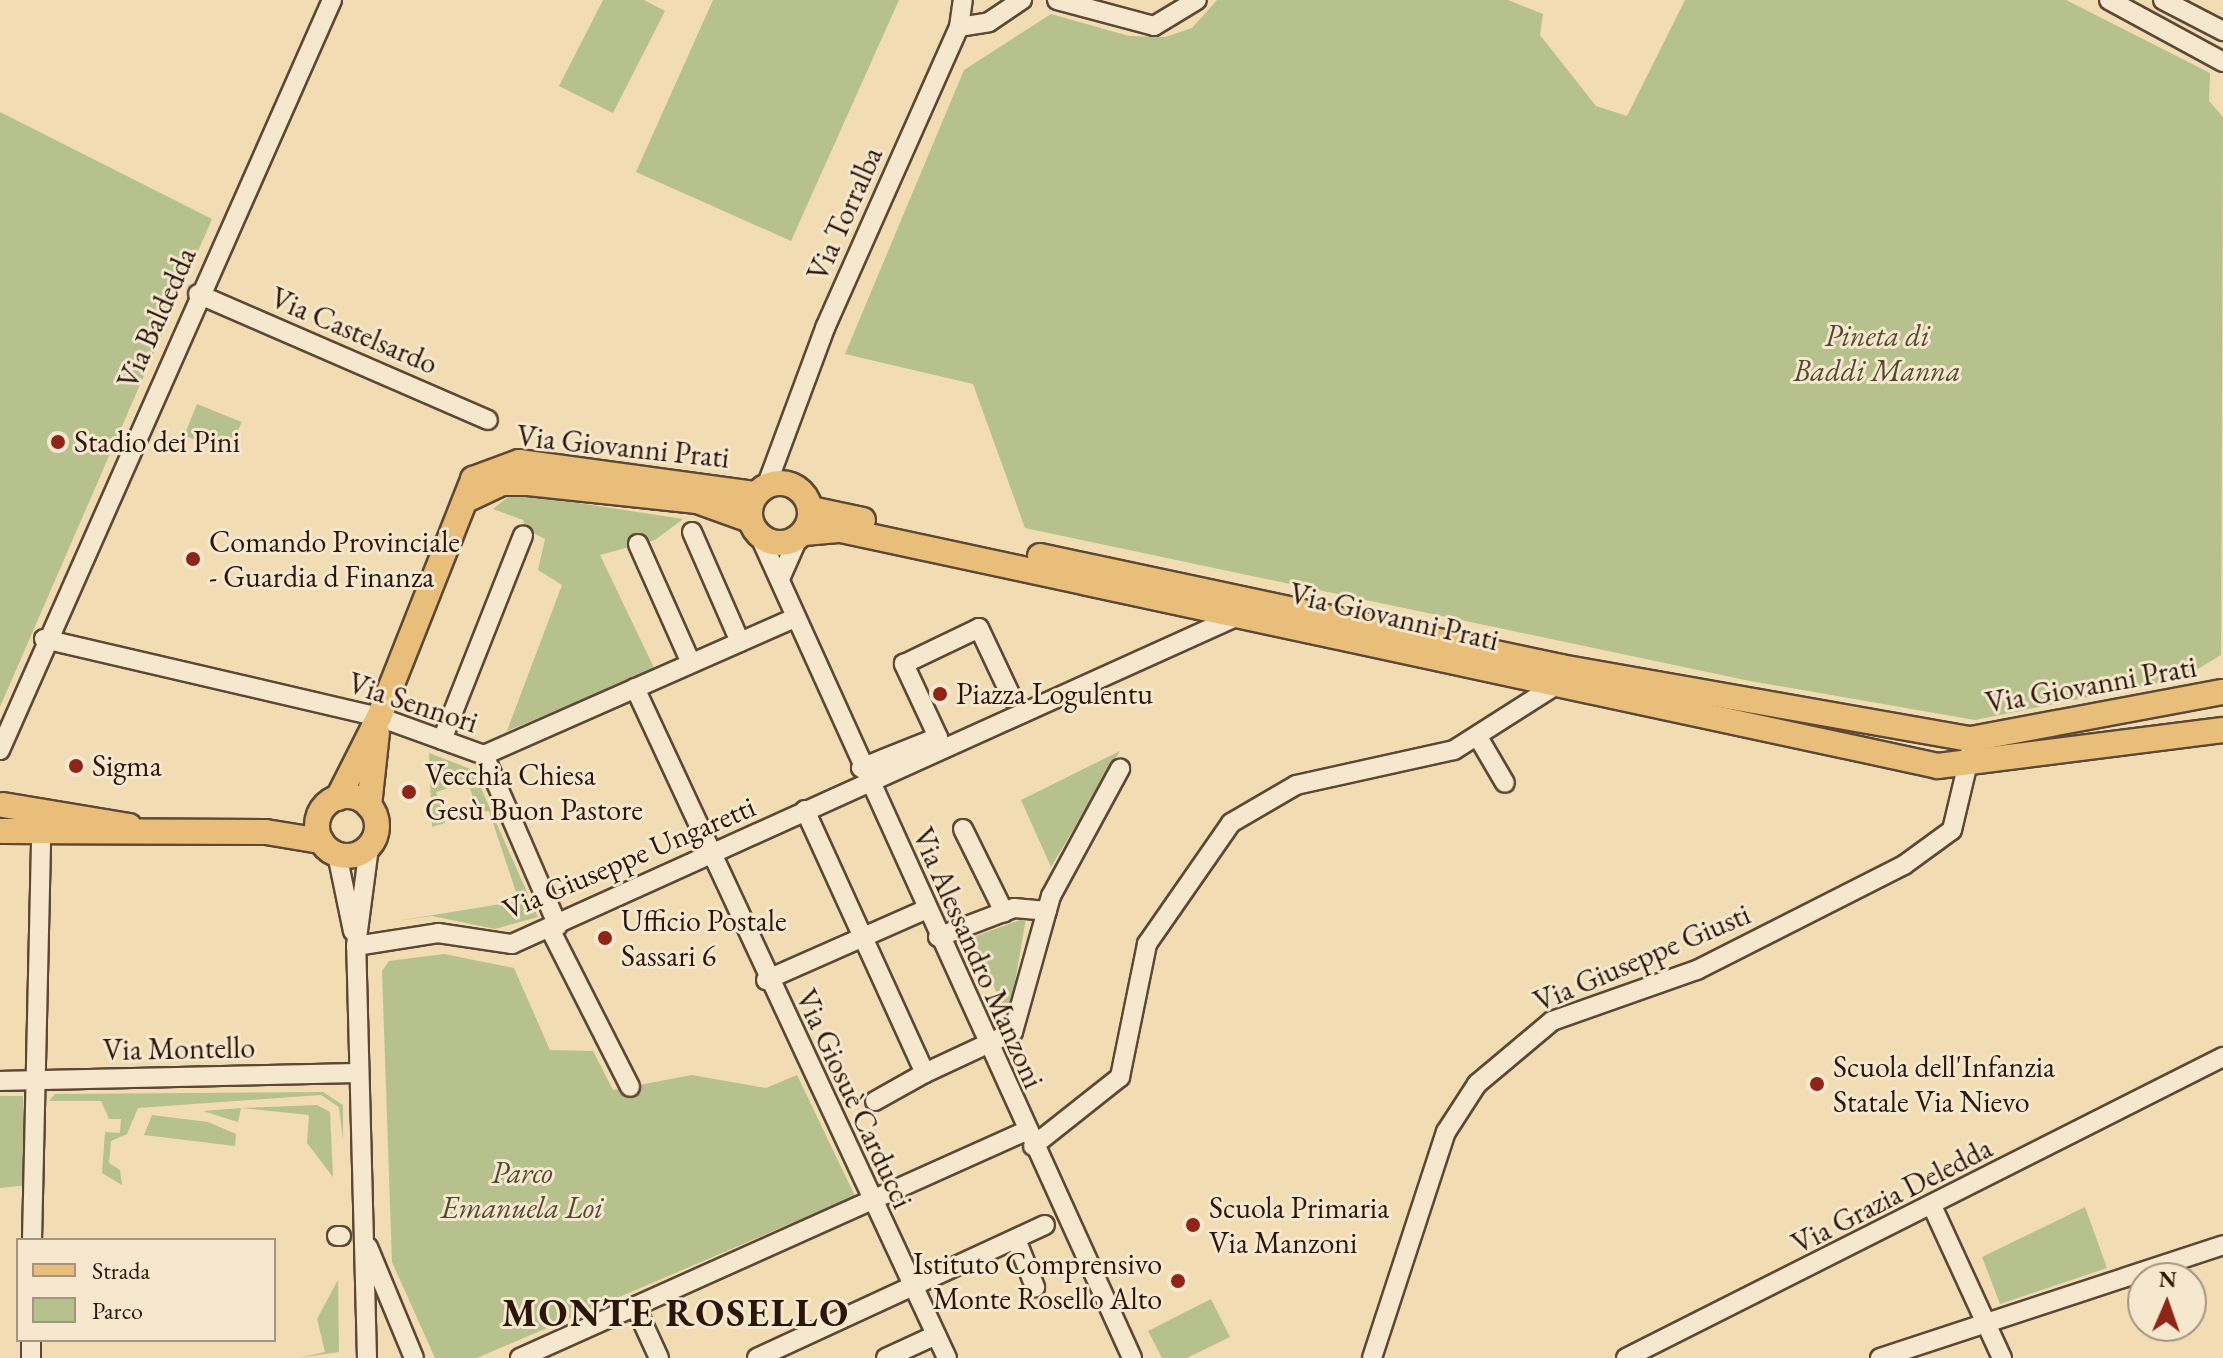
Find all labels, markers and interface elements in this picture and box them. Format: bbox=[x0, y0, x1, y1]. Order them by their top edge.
street label: Via Torralba bbox=[800, 141, 890, 287]
street label: Via Baldedda bbox=[110, 242, 204, 394]
street label: Via Castelsardo bbox=[265, 280, 443, 382]
park label: Pineta di Baddi Manna bbox=[1793, 318, 1961, 388]
street label: Via Giovanni Prati bbox=[515, 418, 731, 476]
place label: Stadio dei Pini bbox=[74, 424, 240, 460]
marker: Stadio dei Pini bbox=[49, 433, 67, 451]
place label: Comando Provinciale - Guardia d Finanza bbox=[209, 524, 460, 594]
marker: Comando Provinciale - Guardia d Finanza bbox=[184, 550, 202, 568]
street label: Via Giovanni Prati bbox=[1286, 575, 1502, 659]
street label: Via Giovanni Prati bbox=[1983, 649, 2199, 721]
street label: Via Sennori bbox=[344, 665, 482, 741]
place label: Piazza Logulentu bbox=[956, 676, 1153, 712]
marker: Piazza Logulentu bbox=[931, 685, 949, 703]
place label: Sigma bbox=[92, 748, 162, 784]
marker: Sigma bbox=[67, 757, 85, 775]
place label: Vecchia Chiesa Gesù Buon Pastore bbox=[425, 757, 643, 828]
marker: Vecchia Chiesa Gesù Buon Pastore bbox=[400, 783, 418, 801]
street label: Via Giuseppe Ungaretti bbox=[497, 788, 761, 928]
street label: Via Alessandro Manzoni bbox=[904, 822, 1052, 1094]
street label: Via Giuseppe Giusti bbox=[1528, 896, 1756, 1020]
place label: Ufficio Postale Sassari 6 bbox=[621, 903, 787, 974]
marker: Ufficio Postale Sassari 6 bbox=[596, 929, 614, 947]
street label: Via Giosuè Carducci bbox=[787, 984, 921, 1214]
street label: Via Montello bbox=[103, 1030, 255, 1068]
place label: Scuola dell'Infanzia Statale Via Nievo bbox=[1833, 1049, 2055, 1120]
marker: Scuola dell'Infanzia Statale Via Nievo bbox=[1808, 1075, 1826, 1093]
street label: Via Grazia Deledda bbox=[1786, 1130, 1998, 1262]
park label: Parco Emanuela Loi bbox=[441, 1155, 603, 1226]
place label: Scuola Primaria Via Manzoni bbox=[1209, 1190, 1389, 1260]
marker: Scuola Primaria Via Manzoni bbox=[1184, 1216, 1202, 1234]
legend bbox=[16, 1238, 276, 1342]
place label: Istituto Comprensivo Monte Rosello Alto bbox=[913, 1246, 1162, 1316]
text: Strada bbox=[92, 1255, 150, 1286]
north arrow bbox=[2127, 1262, 2207, 1342]
text: N bbox=[2158, 1265, 2177, 1294]
marker: Istituto Comprensivo Monte Rosello Alto bbox=[1169, 1272, 1187, 1290]
district label: MONTE ROSELLO bbox=[502, 1290, 850, 1336]
text: Parco bbox=[92, 1295, 143, 1326]

